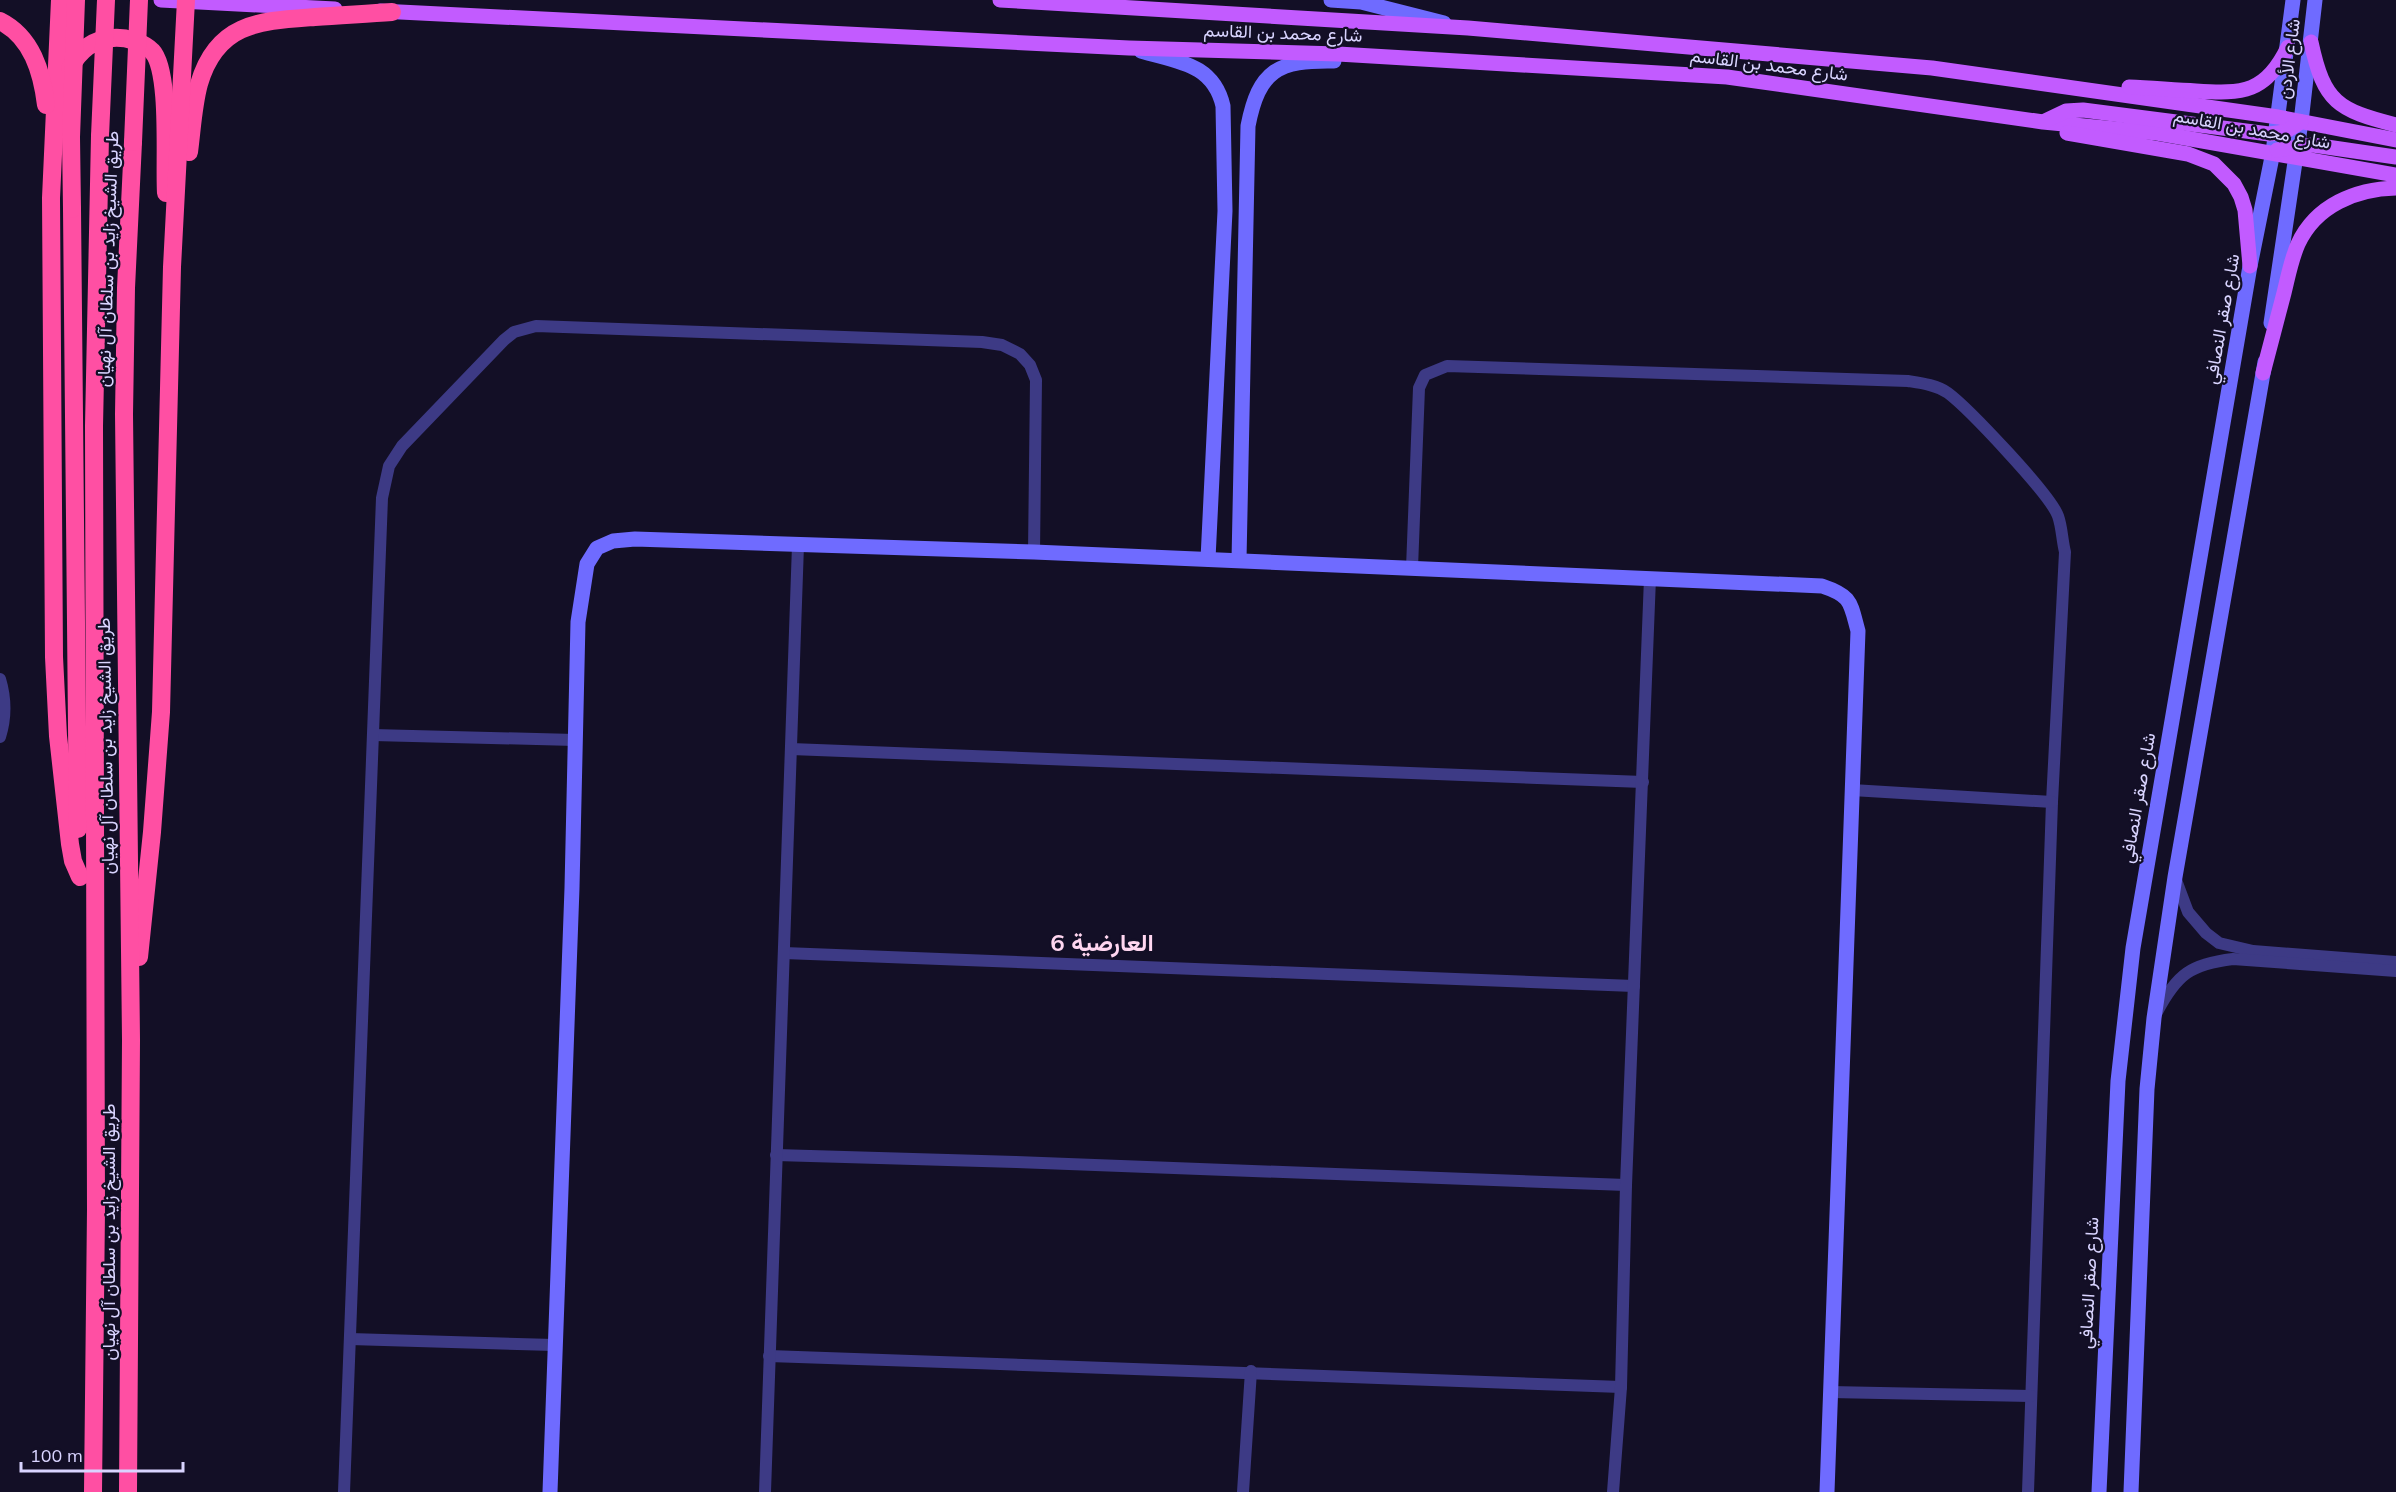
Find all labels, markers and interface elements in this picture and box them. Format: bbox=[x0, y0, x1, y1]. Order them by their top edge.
street label: شارع الأردن bbox=[2272, 17, 2306, 101]
street label: شارع محمد بن القاسم bbox=[1203, 18, 1363, 48]
street label: شارع محمد بن القاسم bbox=[1689, 43, 1849, 87]
street label: شارع محمد بن القاسم bbox=[2172, 103, 2332, 155]
street label: طريق الشيخ زايد بن سلطان آل نهيان bbox=[92, 130, 124, 388]
street label: شارع صقر النصافي bbox=[2199, 252, 2248, 387]
street label: طريق الشيخ زايد بن سلطان آل نهيان bbox=[92, 617, 120, 875]
street label: شارع صقر النصافي bbox=[2115, 731, 2164, 866]
district label: العارضية 6 bbox=[1050, 927, 1154, 958]
street label: طريق الشيخ زايد بن سلطان آل نهيان bbox=[97, 1104, 121, 1360]
street label: شارع صقر النصافي bbox=[2074, 1216, 2107, 1350]
scale bar bbox=[21, 1435, 183, 1473]
text: 100 m bbox=[30, 1444, 83, 1467]

